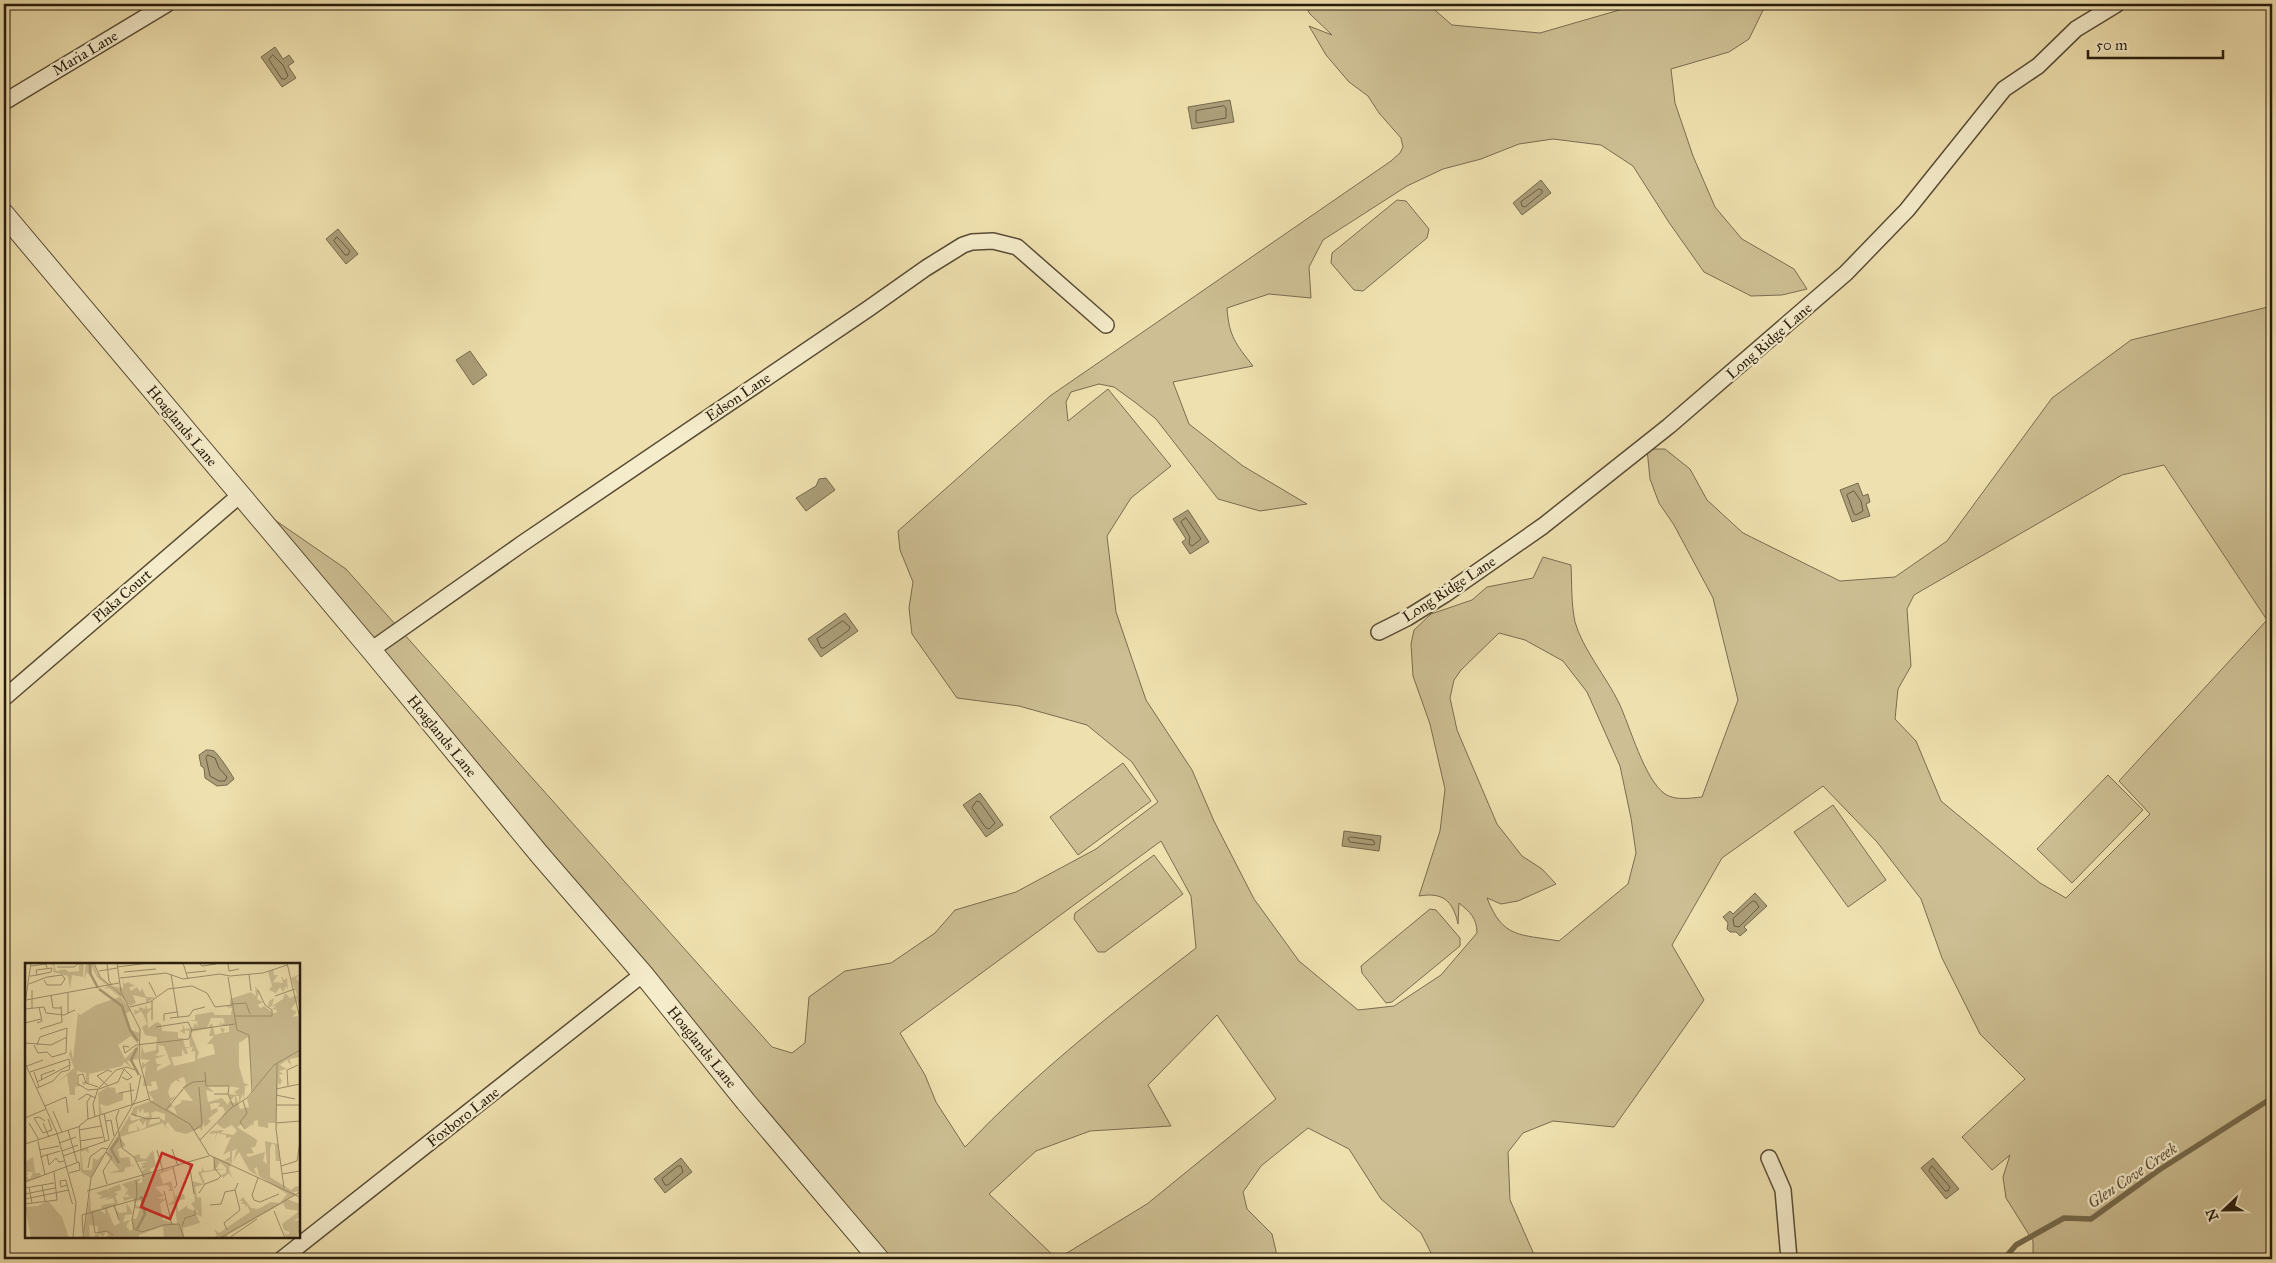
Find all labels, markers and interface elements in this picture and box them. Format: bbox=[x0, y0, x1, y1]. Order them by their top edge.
street label: Maria Lane bbox=[49, 27, 121, 79]
scale bar bbox=[2088, 28, 2224, 60]
text: 50 m bbox=[2096, 36, 2128, 54]
street label: Long Ridge Lane bbox=[1723, 299, 1815, 383]
street label: Edson Lane bbox=[702, 369, 774, 425]
street label: Hoaglands Lane bbox=[143, 382, 221, 470]
street label: Long Ridge Lane bbox=[1399, 552, 1499, 626]
street label: Plaka Court bbox=[89, 565, 156, 627]
street label: Hoaglands Lane bbox=[403, 691, 481, 781]
inset map bbox=[25, 963, 300, 1238]
street label: Hoaglands Lane bbox=[663, 1002, 741, 1092]
street label: Foxboro Lane bbox=[423, 1083, 503, 1151]
water label: Glen Cove Creek bbox=[2084, 1139, 2181, 1212]
north arrow bbox=[2198, 1186, 2248, 1236]
text: N bbox=[2202, 1206, 2223, 1223]

